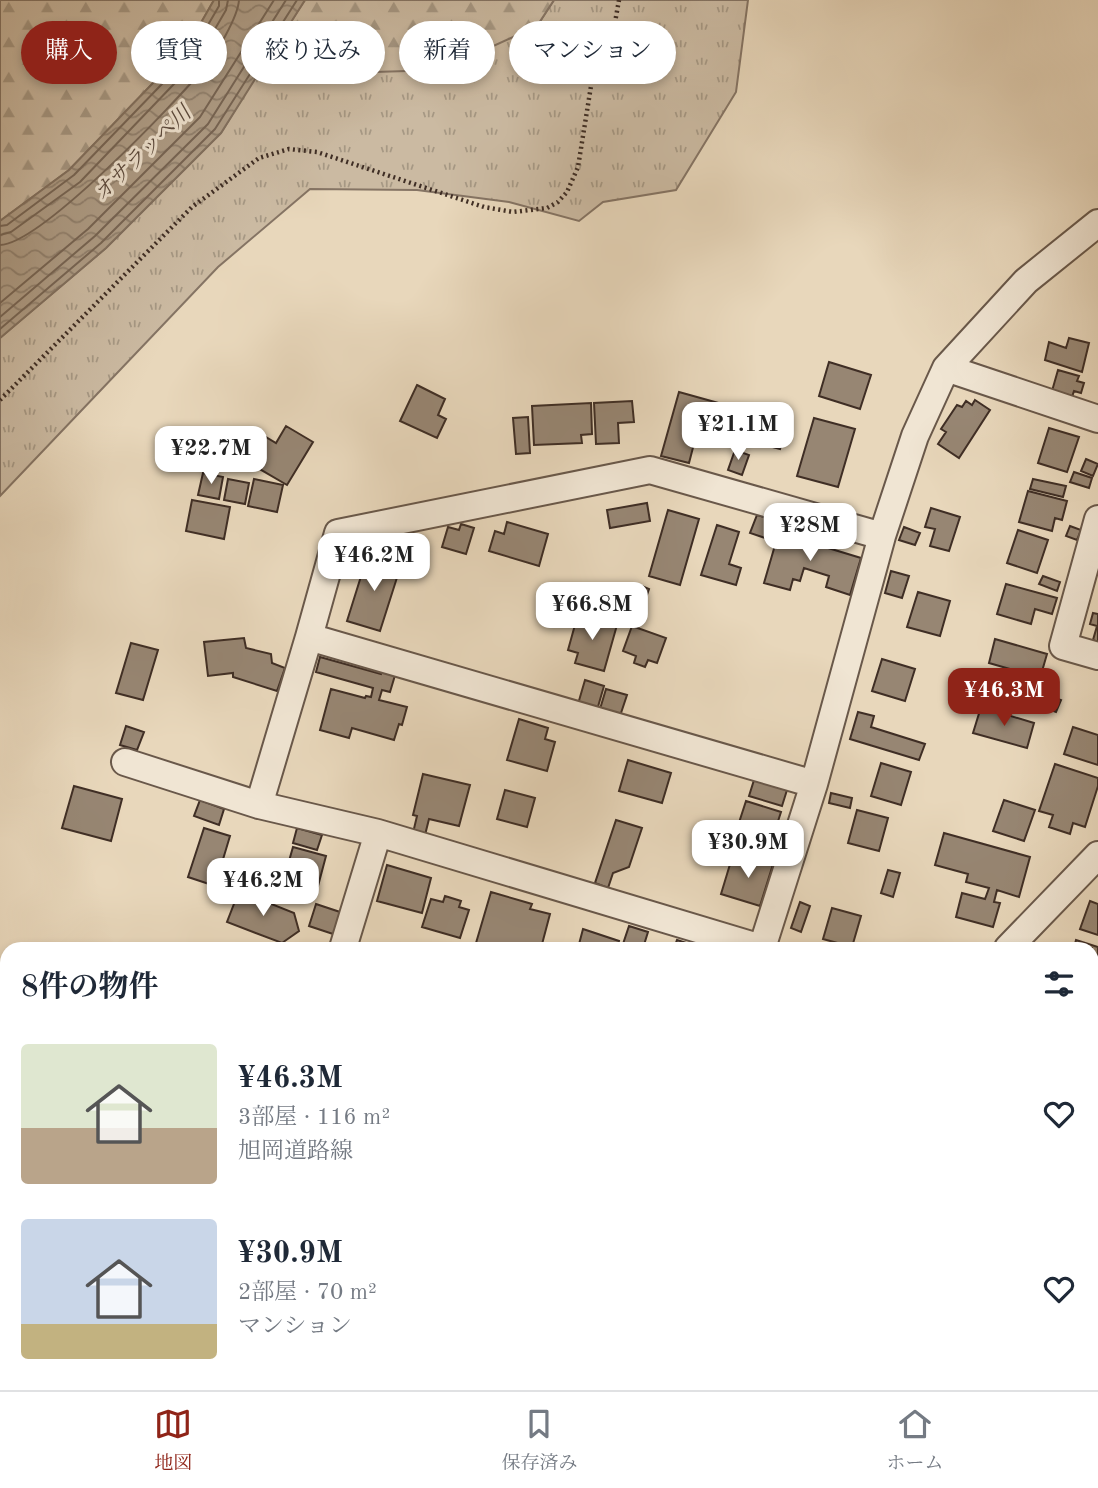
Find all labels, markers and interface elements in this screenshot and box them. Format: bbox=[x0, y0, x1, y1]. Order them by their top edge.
chip: 購入 bbox=[21, 21, 117, 84]
chip: 賃貸 bbox=[131, 21, 227, 84]
chip: 絞り込み bbox=[241, 21, 385, 84]
chip: 新着 bbox=[399, 21, 495, 84]
chip: マンション bbox=[509, 21, 676, 84]
water label: オサラッペ川 bbox=[90, 101, 197, 205]
pin: ¥21.1M bbox=[681, 402, 795, 462]
text: ¥21.1M bbox=[698, 413, 778, 436]
pin: ¥22.7M bbox=[154, 426, 268, 486]
text: ¥22.7M bbox=[171, 437, 251, 460]
pin: ¥28M bbox=[769, 504, 851, 563]
text: ¥28M bbox=[780, 514, 840, 537]
pin: ¥46.2M bbox=[317, 534, 431, 593]
text: ¥46.2M bbox=[334, 544, 414, 567]
pin: ¥66.8M bbox=[535, 582, 649, 642]
text: ¥66.8M bbox=[552, 593, 632, 616]
pin: ¥46.3M bbox=[947, 668, 1061, 728]
text: ¥46.3M bbox=[964, 679, 1044, 702]
pin: ¥30.9M bbox=[691, 820, 805, 880]
text: ¥30.9M bbox=[708, 831, 788, 854]
pin: ¥46.2M bbox=[206, 858, 320, 918]
text: ¥46.2M bbox=[223, 869, 303, 892]
icon: filters bbox=[1040, 965, 1078, 1003]
text: 8件の物件 bbox=[21, 973, 158, 1003]
text: ¥46.3M bbox=[238, 1064, 343, 1094]
icon: home bbox=[77, 1072, 161, 1156]
icon: heart bbox=[1040, 1095, 1078, 1133]
text: 3部屋 · 116 m² bbox=[238, 1106, 390, 1129]
text: 旭岡道路線 bbox=[238, 1140, 353, 1163]
text: ¥30.9M bbox=[238, 1239, 343, 1269]
icon: home bbox=[77, 1247, 161, 1331]
icon: heart bbox=[1040, 1270, 1078, 1308]
text: 2部屋 · 70 m² bbox=[238, 1281, 377, 1304]
text: マンション bbox=[238, 1315, 352, 1338]
tab: 地図 bbox=[154, 1405, 193, 1476]
tab: 保存済み bbox=[501, 1405, 578, 1476]
tab: ホーム bbox=[886, 1405, 944, 1476]

